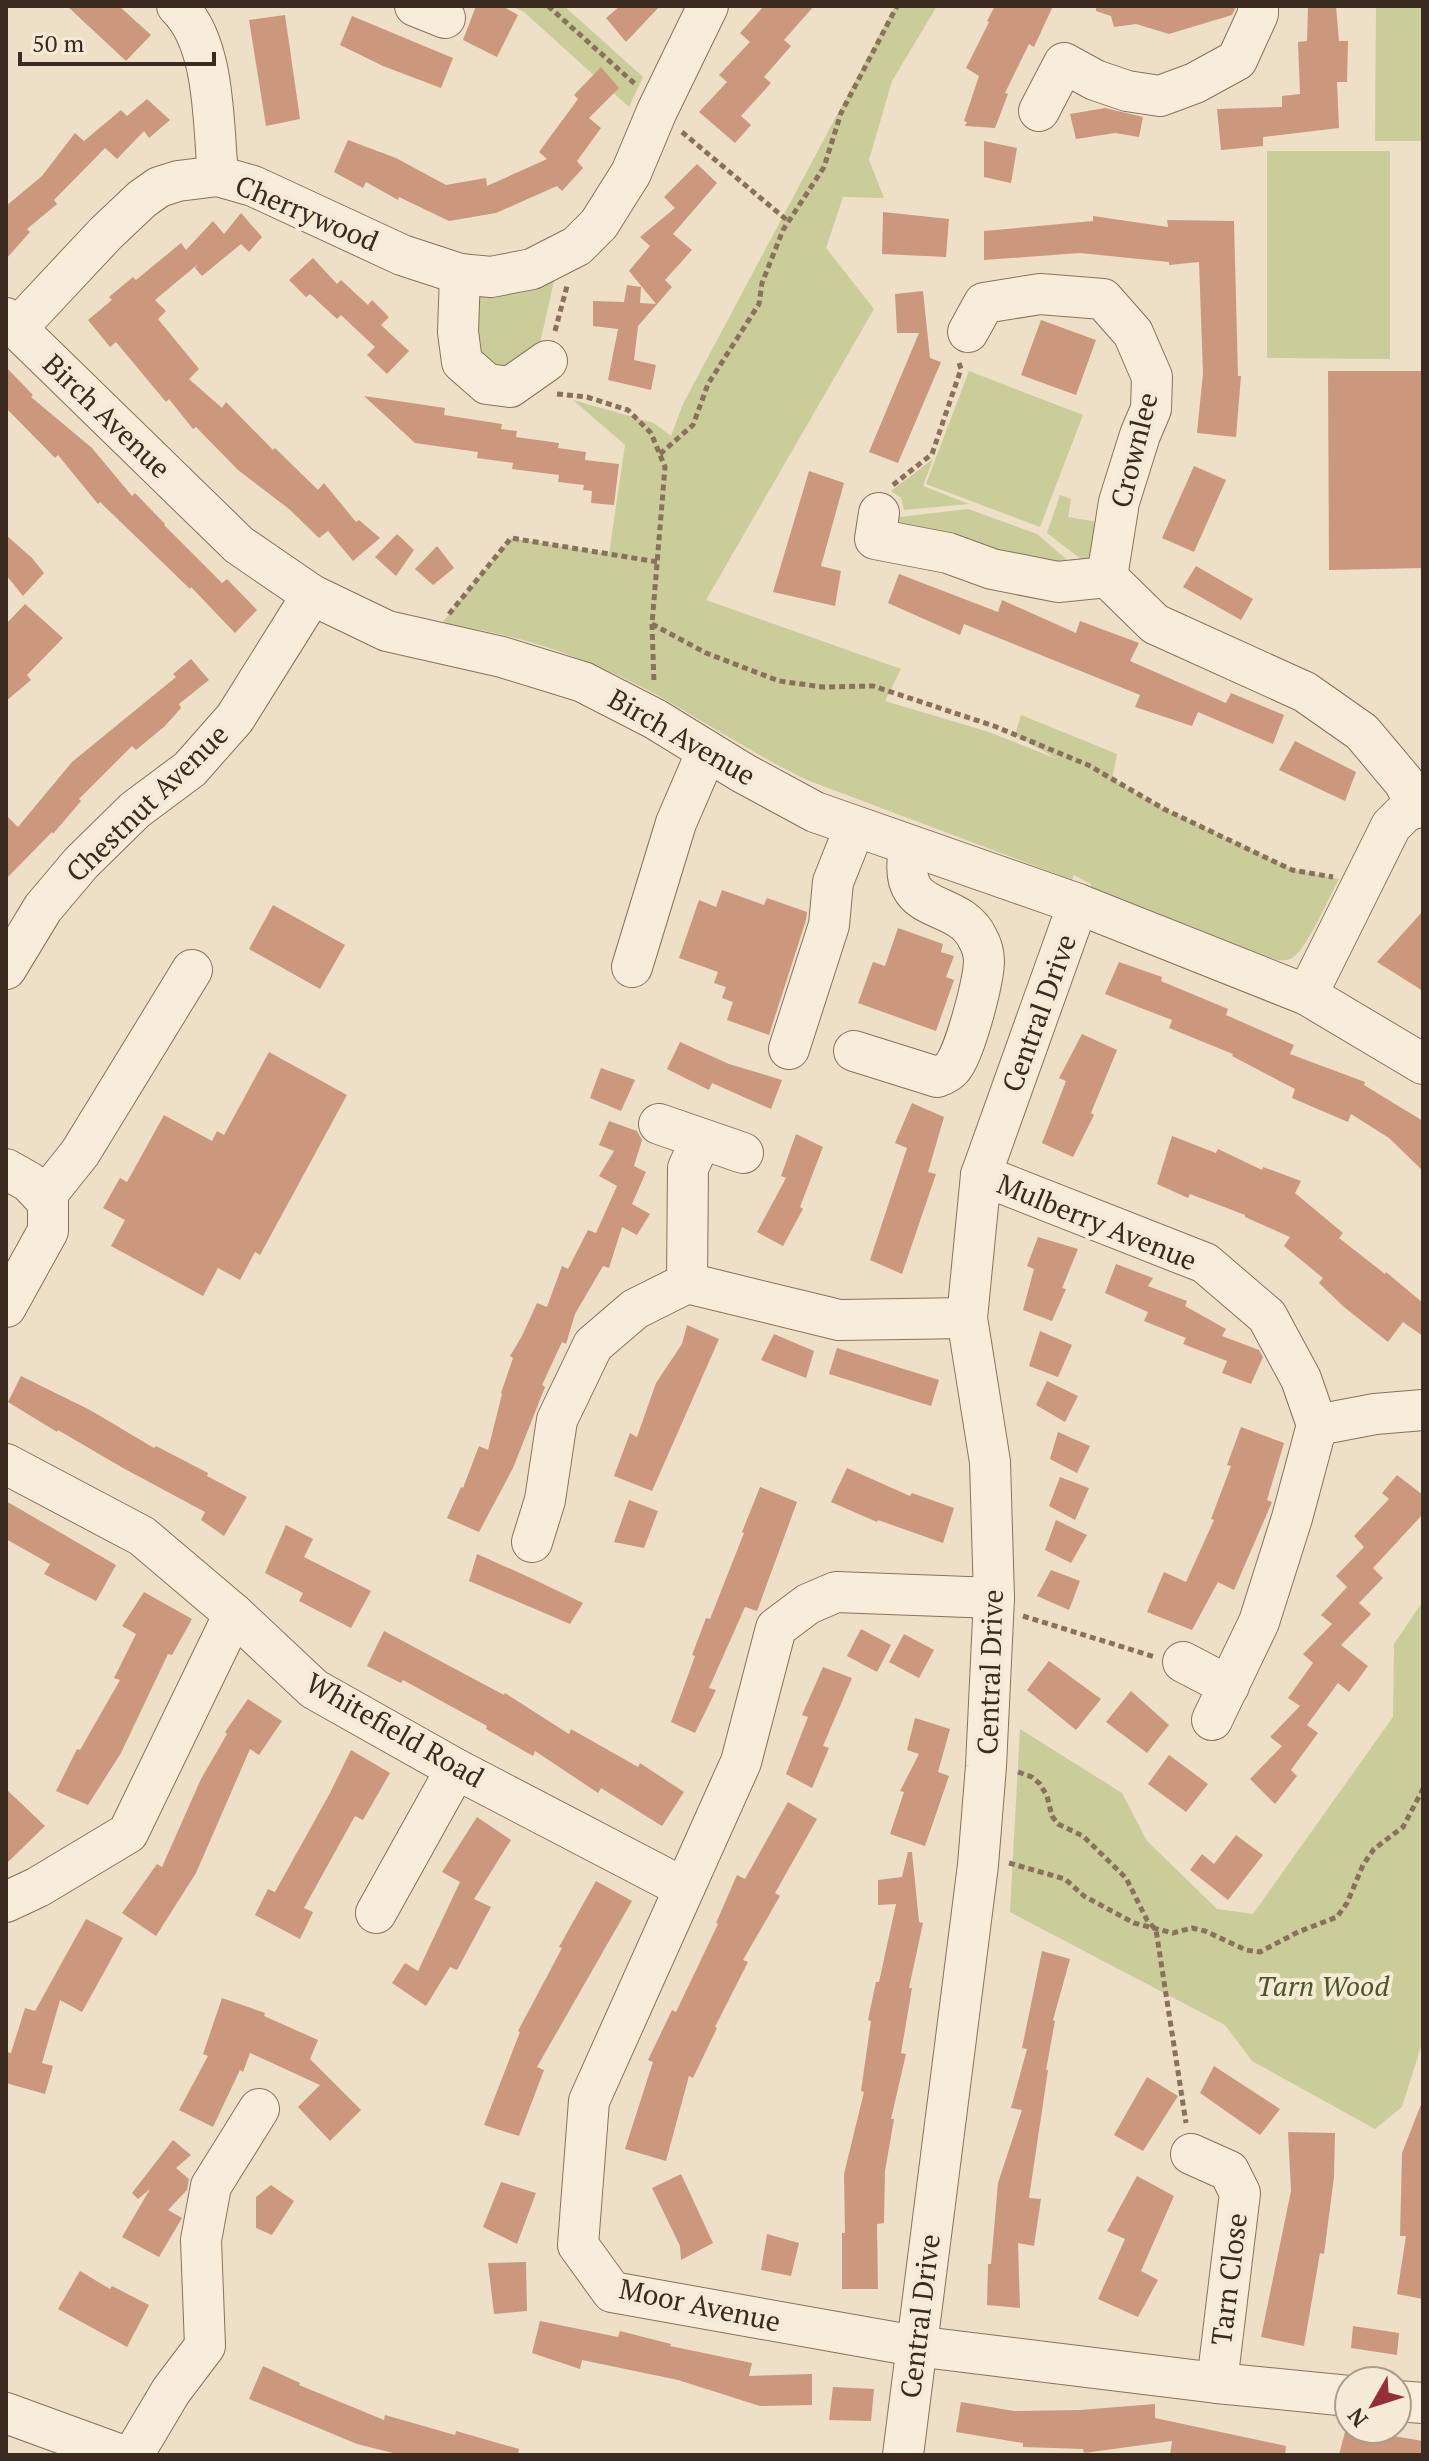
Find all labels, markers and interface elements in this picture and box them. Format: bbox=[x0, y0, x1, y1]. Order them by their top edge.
scale bar bbox=[20, 16, 214, 66]
text: 50 m bbox=[32, 27, 84, 59]
street label: Cherrywood bbox=[230, 166, 384, 259]
street label: Birch Avenue bbox=[36, 345, 179, 486]
street label: Crownlee bbox=[1101, 388, 1166, 511]
street label: Birch Avenue bbox=[602, 680, 762, 794]
street label: Chestnut Avenue bbox=[58, 716, 236, 890]
street label: Central Drive bbox=[993, 929, 1084, 1097]
street label: Mulberry Avenue bbox=[992, 1165, 1202, 1278]
street label: Central Drive bbox=[968, 1589, 1011, 1755]
street label: Whitefield Road bbox=[300, 1664, 491, 1795]
park label: Tarn Wood bbox=[1257, 1967, 1390, 2004]
street label: Tarn Close bbox=[1202, 2211, 1255, 2347]
street label: Central Drive bbox=[891, 2232, 948, 2400]
street label: Moor Avenue bbox=[616, 2269, 784, 2340]
north arrow bbox=[1333, 2365, 1413, 2445]
text: N bbox=[1340, 2402, 1374, 2434]

